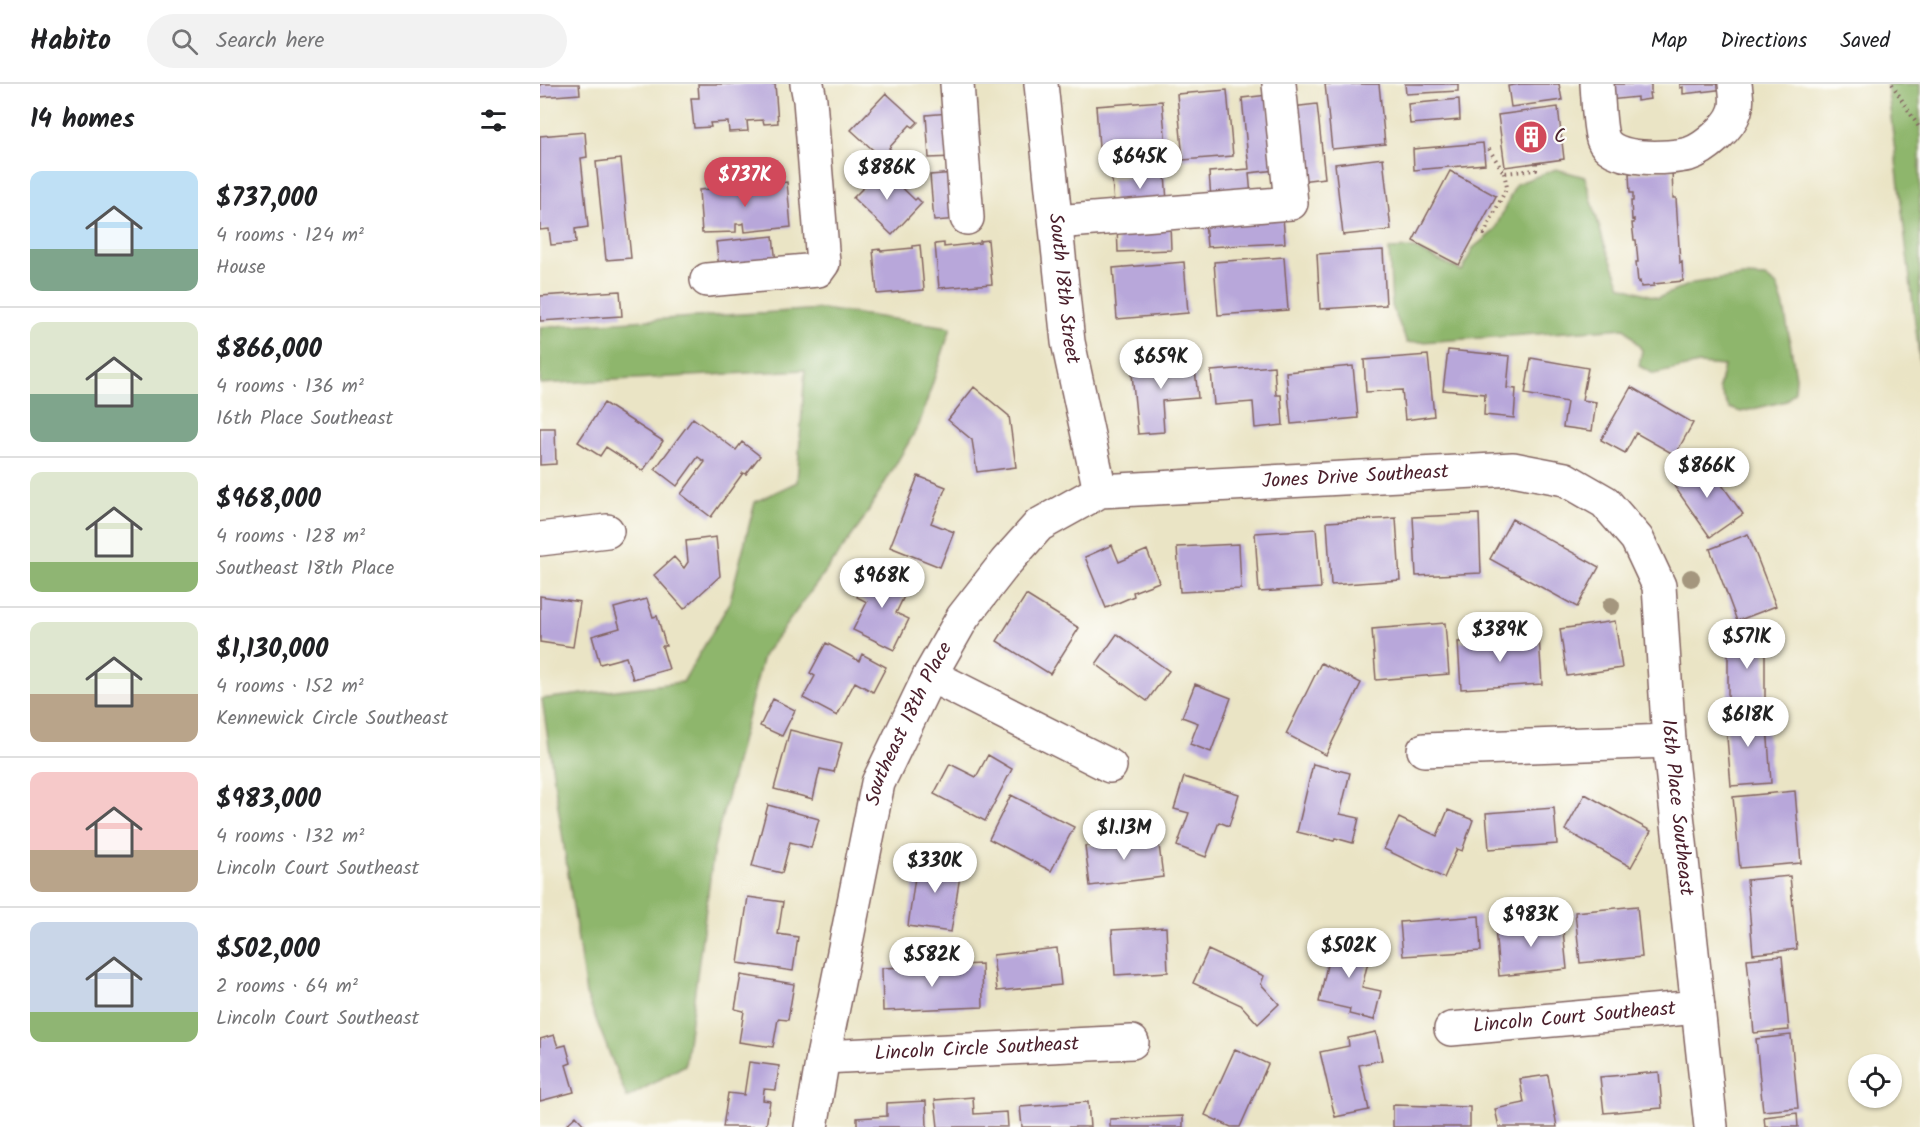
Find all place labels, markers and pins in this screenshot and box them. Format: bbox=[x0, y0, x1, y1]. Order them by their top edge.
building icon: C bbox=[1513, 119, 1549, 155]
place label: C bbox=[1554, 121, 1566, 153]
pin: $645K bbox=[1098, 139, 1182, 190]
pin: $886K bbox=[845, 150, 929, 201]
pin: $737K bbox=[703, 157, 787, 208]
pin: $659K bbox=[1119, 339, 1203, 390]
pin: $866K bbox=[1665, 448, 1749, 499]
pin: $968K bbox=[840, 558, 924, 609]
pin: $389K bbox=[1458, 612, 1542, 663]
pin: $571K bbox=[1705, 619, 1789, 670]
pin: $618K bbox=[1706, 697, 1790, 748]
pin: $1.13M bbox=[1075, 810, 1173, 861]
pin: $330K bbox=[893, 843, 977, 894]
pin: $983K bbox=[1489, 897, 1573, 948]
pin: $502K bbox=[1307, 928, 1391, 979]
pin: $582K bbox=[890, 937, 974, 988]

